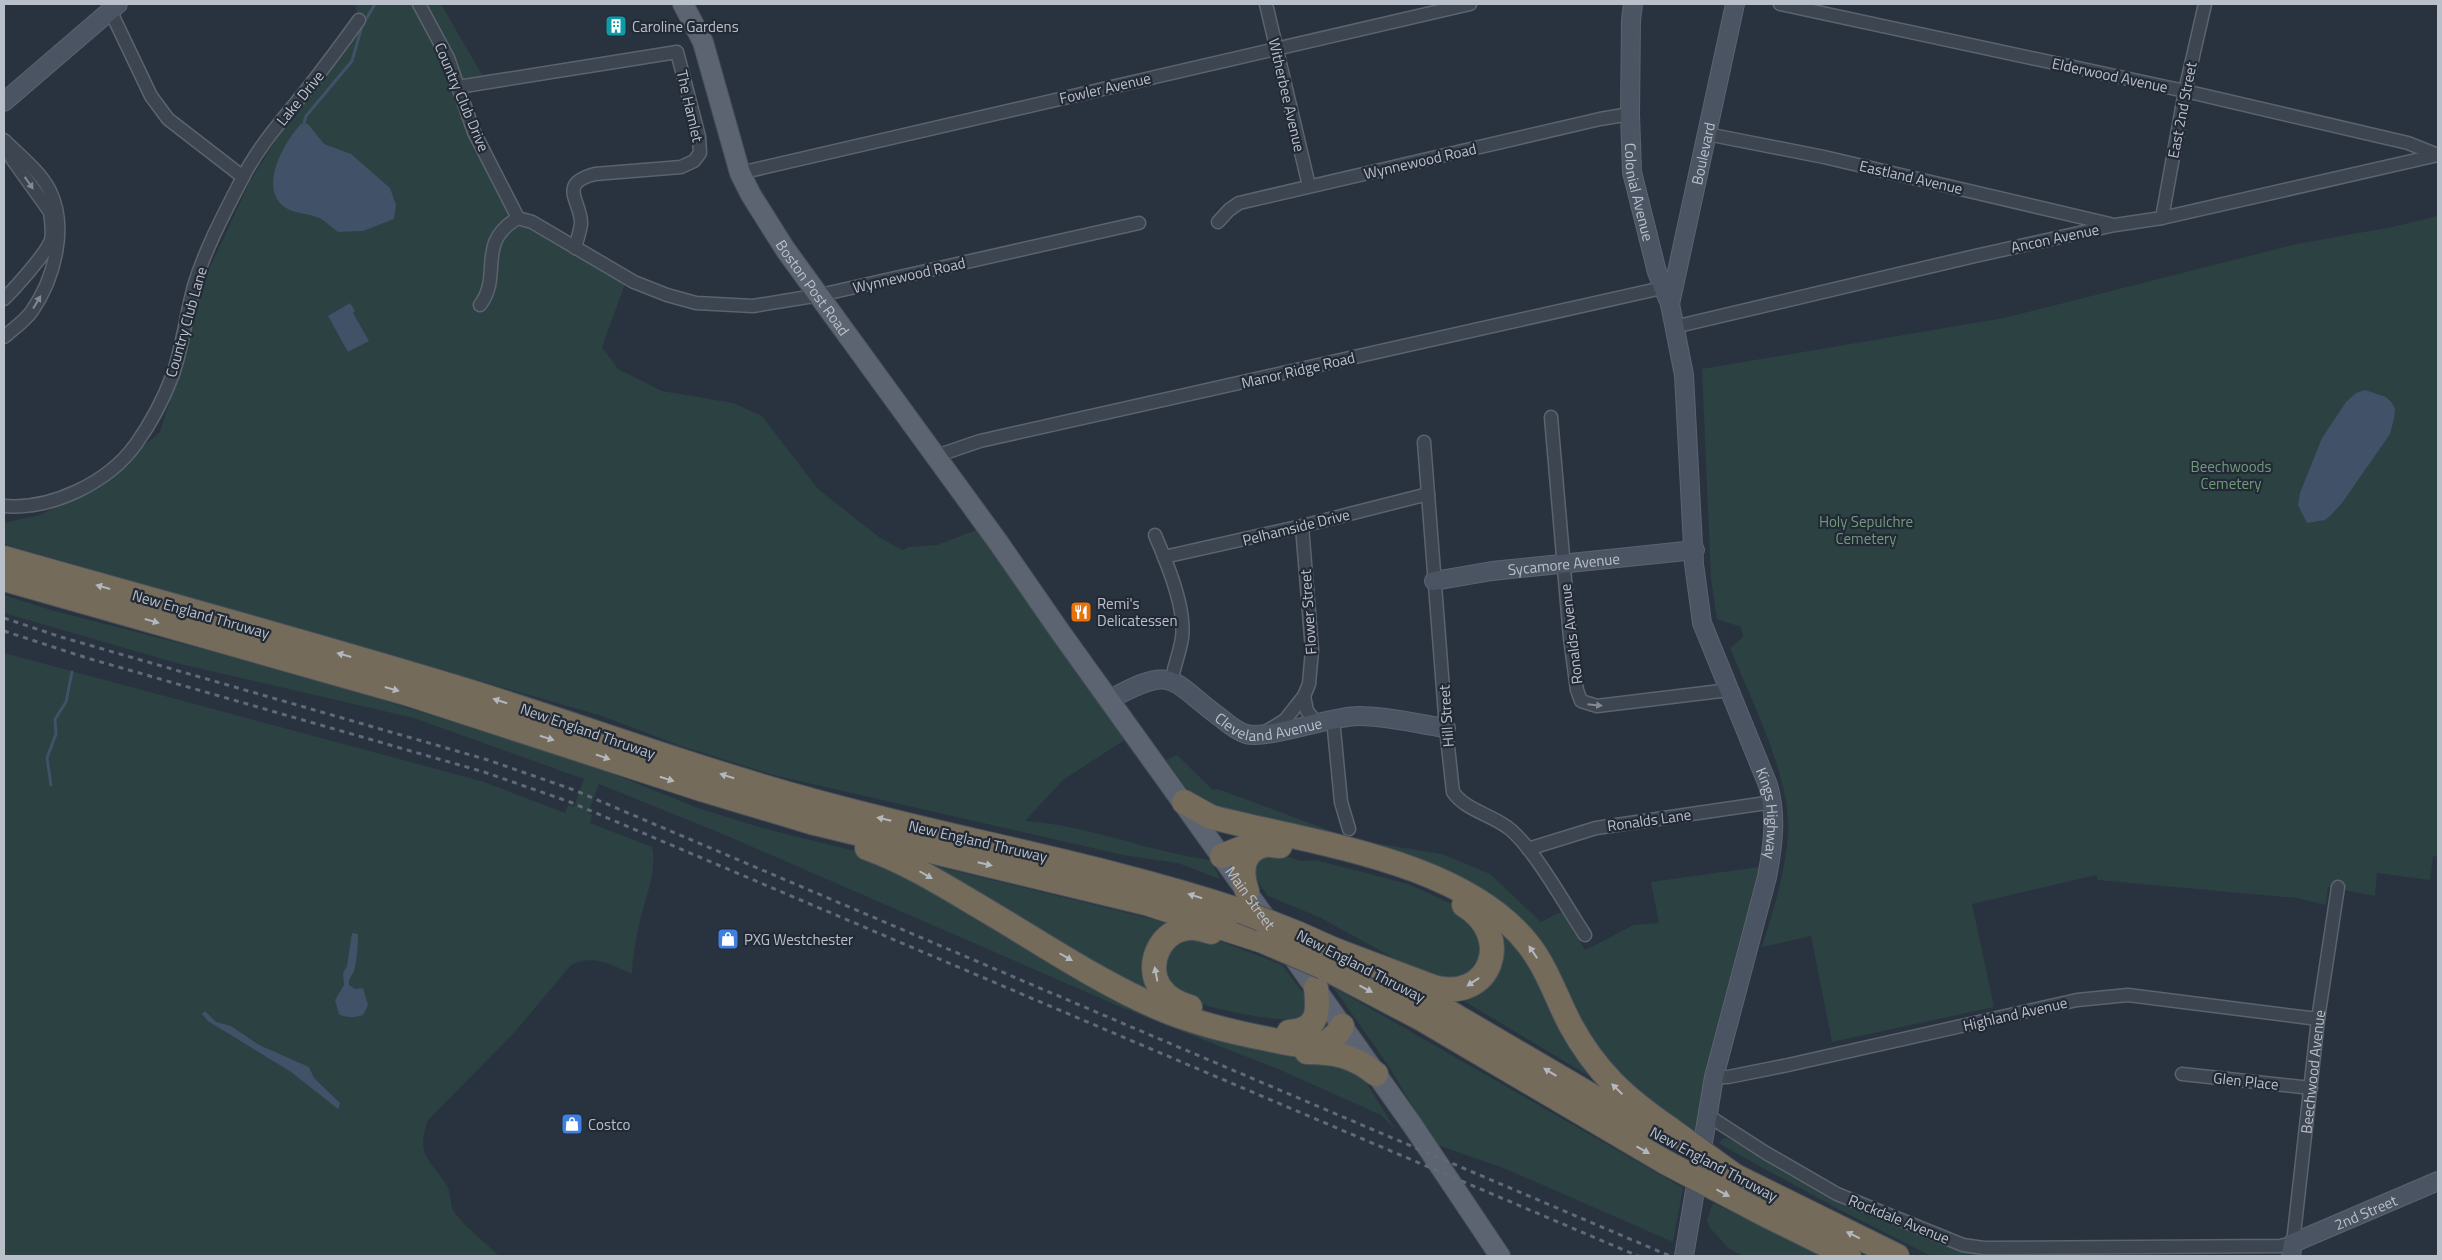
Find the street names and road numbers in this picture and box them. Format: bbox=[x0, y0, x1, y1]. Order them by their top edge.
street label: Witherbee Avenue bbox=[1263, 36, 1311, 154]
street label: Country Club Drive bbox=[429, 39, 495, 155]
street label: Elderwood Avenue bbox=[2050, 52, 2170, 98]
street label: East 2nd Street bbox=[2161, 59, 2203, 160]
street label: Lake Drive bbox=[270, 65, 330, 131]
street label: Fowler Avenue bbox=[1057, 66, 1153, 110]
street label: The Hamlet bbox=[671, 68, 710, 145]
street label: Boulevard bbox=[1685, 120, 1721, 187]
street label: Wynnewood Road bbox=[1361, 137, 1479, 185]
street label: Colonial Avenue bbox=[1620, 142, 1660, 243]
street label: Eastland Avenue bbox=[1857, 154, 1965, 200]
street label: Ancon Avenue bbox=[2009, 217, 2101, 259]
street label: Boston Post Road bbox=[770, 235, 856, 340]
street label: Wynnewood Road bbox=[850, 251, 968, 299]
street label: Country Club Lane bbox=[159, 264, 213, 380]
street label: Manor Ridge Road bbox=[1239, 346, 1357, 394]
street label: Pelhamside Drive bbox=[1240, 503, 1352, 551]
street label: Sycamore Avenue bbox=[1507, 546, 1621, 581]
street label: Flower Street bbox=[1294, 568, 1322, 655]
street label: Ronalds Avenue bbox=[1553, 582, 1589, 686]
street label: New England Thruway bbox=[130, 583, 272, 645]
street label: Hill Street bbox=[1432, 683, 1460, 748]
street label: New England Thruway bbox=[517, 697, 659, 765]
street label: Cleveland Avenue bbox=[1211, 706, 1324, 747]
street label: Kings Highway bbox=[1750, 764, 1785, 861]
street label: Ronalds Lane bbox=[1606, 803, 1692, 837]
street label: New England Thruway bbox=[906, 814, 1050, 868]
street label: Main Street bbox=[1220, 861, 1282, 935]
street label: New England Thruway bbox=[1293, 924, 1429, 1008]
street label: Highland Avenue bbox=[1961, 991, 2069, 1037]
street label: Beechwood Avenue bbox=[2294, 1008, 2331, 1135]
street label: Glen Place bbox=[2212, 1066, 2280, 1096]
street label: New England Thruway bbox=[1646, 1121, 1782, 1207]
street label: Rockdale Avenue bbox=[1845, 1188, 1953, 1250]
street label: 2nd Street bbox=[2330, 1188, 2401, 1236]

